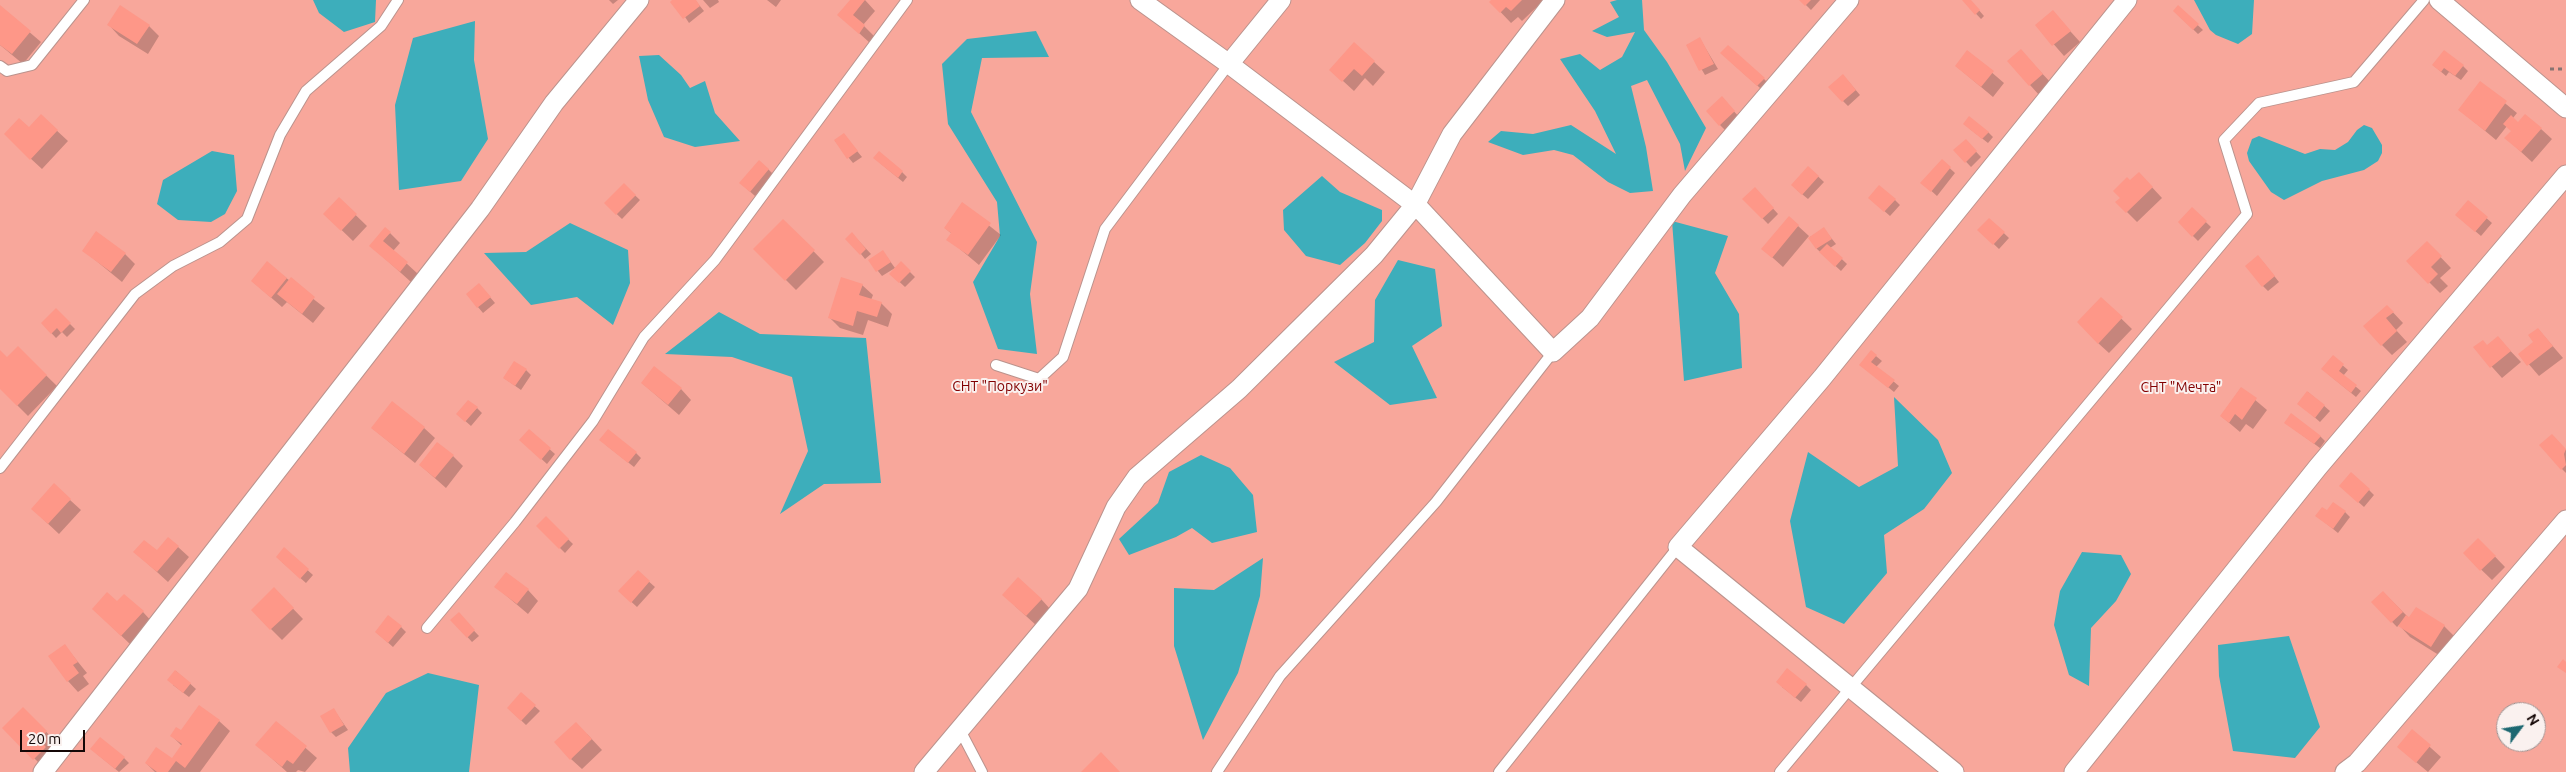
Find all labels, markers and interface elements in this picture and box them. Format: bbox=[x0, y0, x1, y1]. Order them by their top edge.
park label: СНТ "Поркузи" bbox=[952, 378, 1048, 394]
park label: СНТ "Мечта" bbox=[2141, 379, 2221, 395]
north arrow bbox=[2496, 702, 2546, 752]
text: N bbox=[2523, 711, 2543, 728]
scale bar bbox=[22, 720, 88, 752]
text: 20 m bbox=[28, 730, 61, 747]

